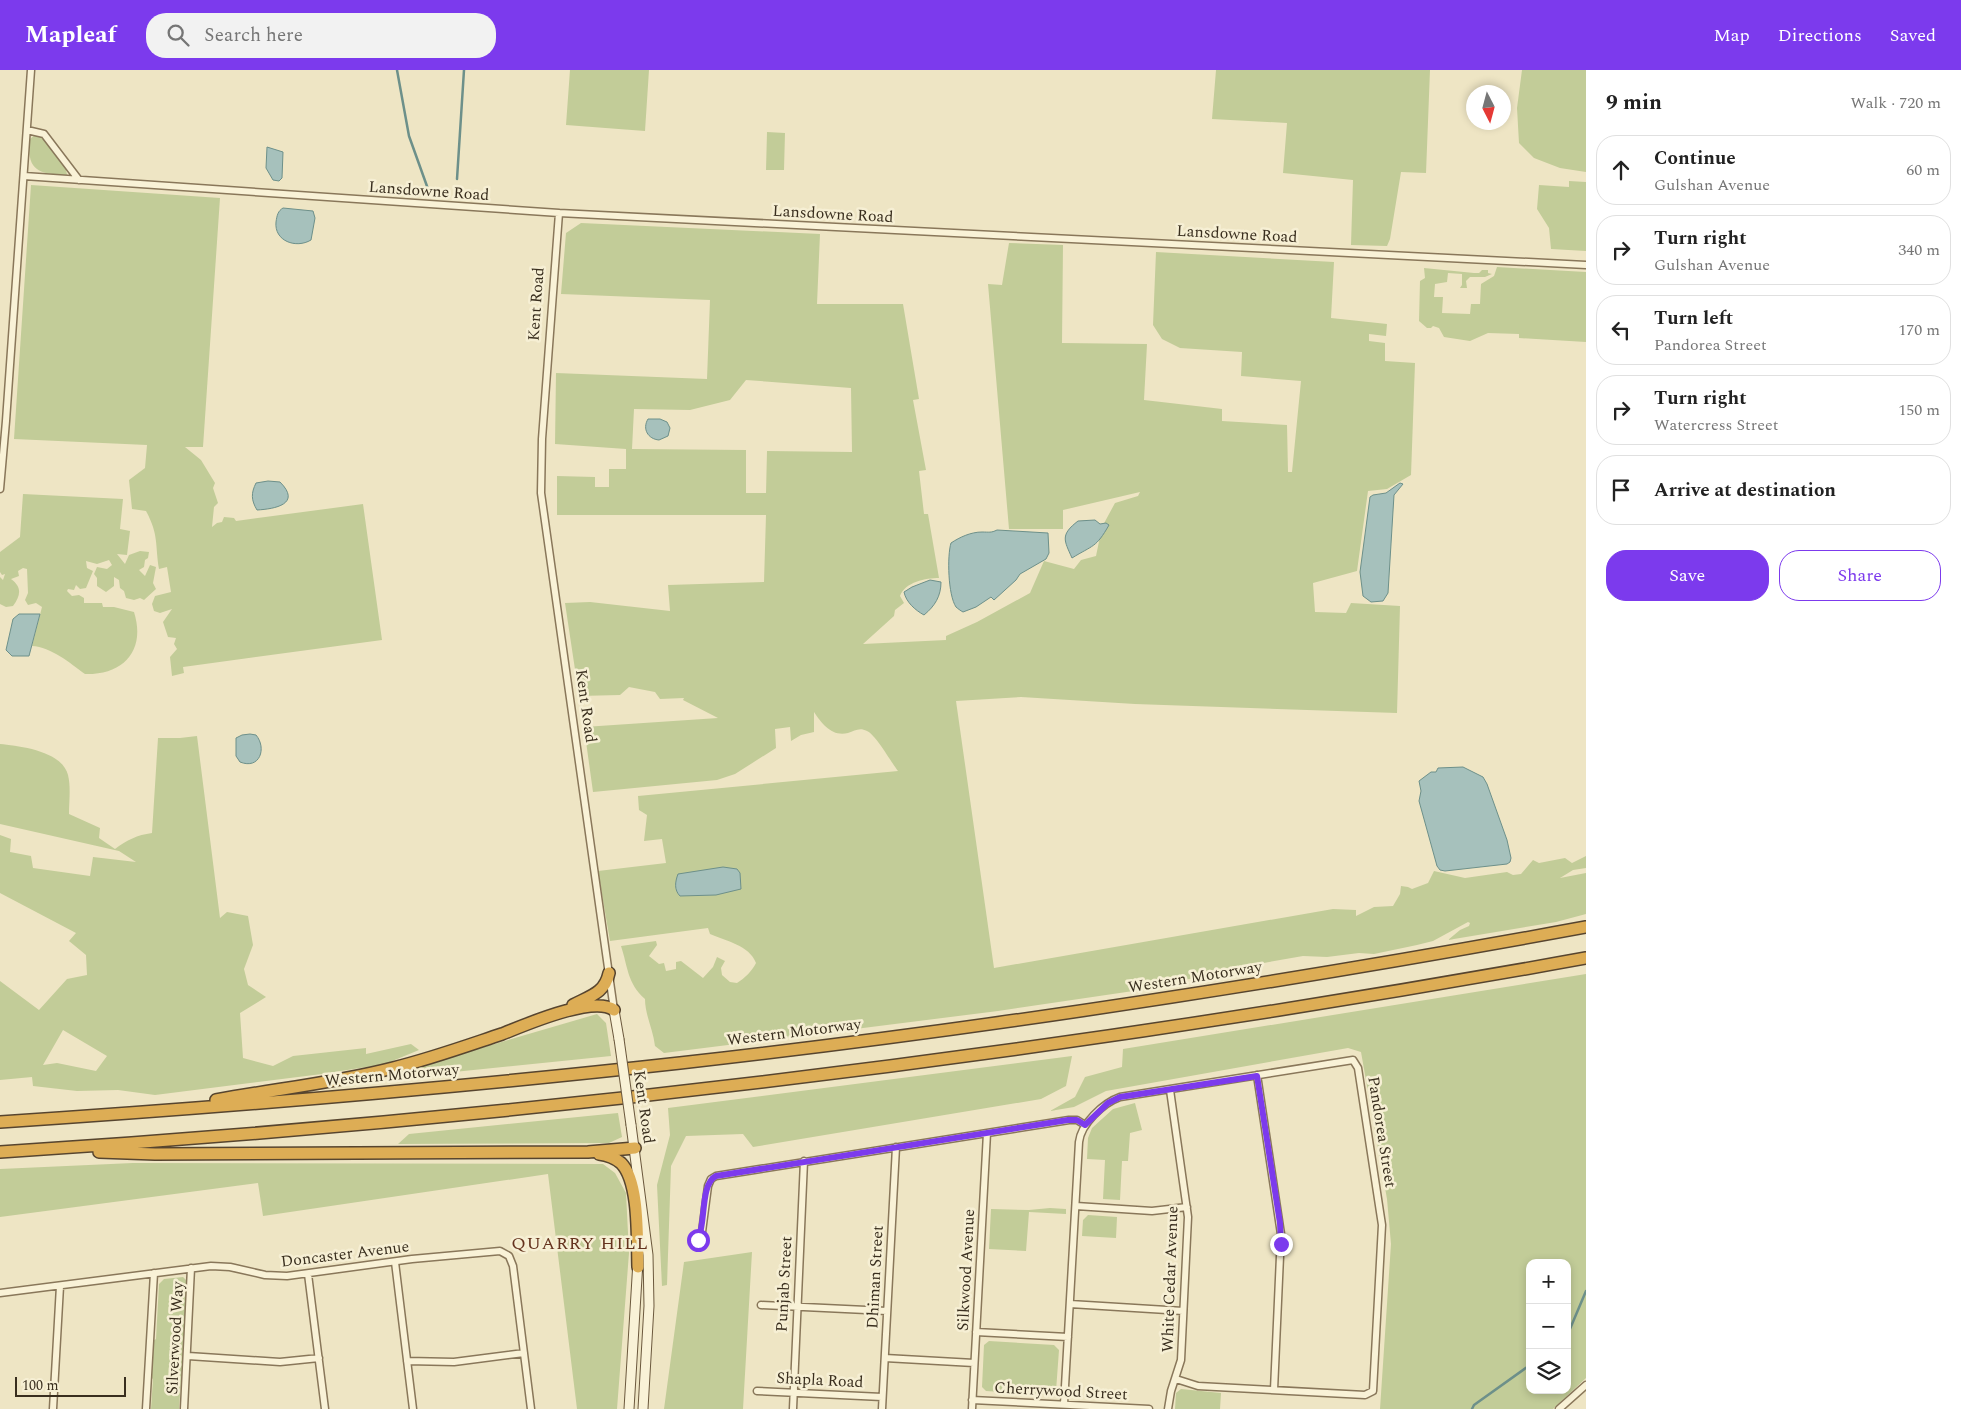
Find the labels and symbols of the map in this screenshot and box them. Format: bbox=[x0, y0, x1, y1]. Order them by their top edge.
north arrow bbox=[1466, 85, 1511, 130]
street label: Lansdowne Road bbox=[368, 175, 490, 207]
street label: Lansdowne Road bbox=[772, 199, 894, 229]
street label: Lansdowne Road bbox=[1176, 219, 1298, 249]
street label: Kent Road bbox=[521, 266, 551, 342]
street label: Kent Road bbox=[569, 668, 603, 744]
street label: Western Motorway bbox=[1126, 954, 1265, 999]
street label: Western Motorway bbox=[726, 1012, 864, 1052]
street label: Western Motorway bbox=[324, 1057, 462, 1093]
street label: Kent Road bbox=[627, 1069, 661, 1145]
street label: Pandorea Street bbox=[1361, 1075, 1403, 1190]
street label: White Cedar Avenue bbox=[1155, 1205, 1185, 1353]
street label: Silkwood Avenue bbox=[951, 1208, 981, 1332]
street label: Dhiman Street bbox=[860, 1224, 890, 1329]
route start bbox=[687, 1229, 710, 1252]
district label: QUARRY HILL bbox=[511, 1230, 649, 1257]
route end bbox=[1270, 1233, 1293, 1256]
street label: Doncaster Avenue bbox=[279, 1234, 411, 1274]
street label: Punjab Street bbox=[770, 1235, 799, 1333]
street label: Silverwood Way bbox=[160, 1280, 190, 1395]
street label: Shapla Road bbox=[776, 1366, 864, 1394]
scale bar bbox=[15, 1374, 126, 1397]
street label: Cherrywood Street bbox=[994, 1376, 1129, 1406]

